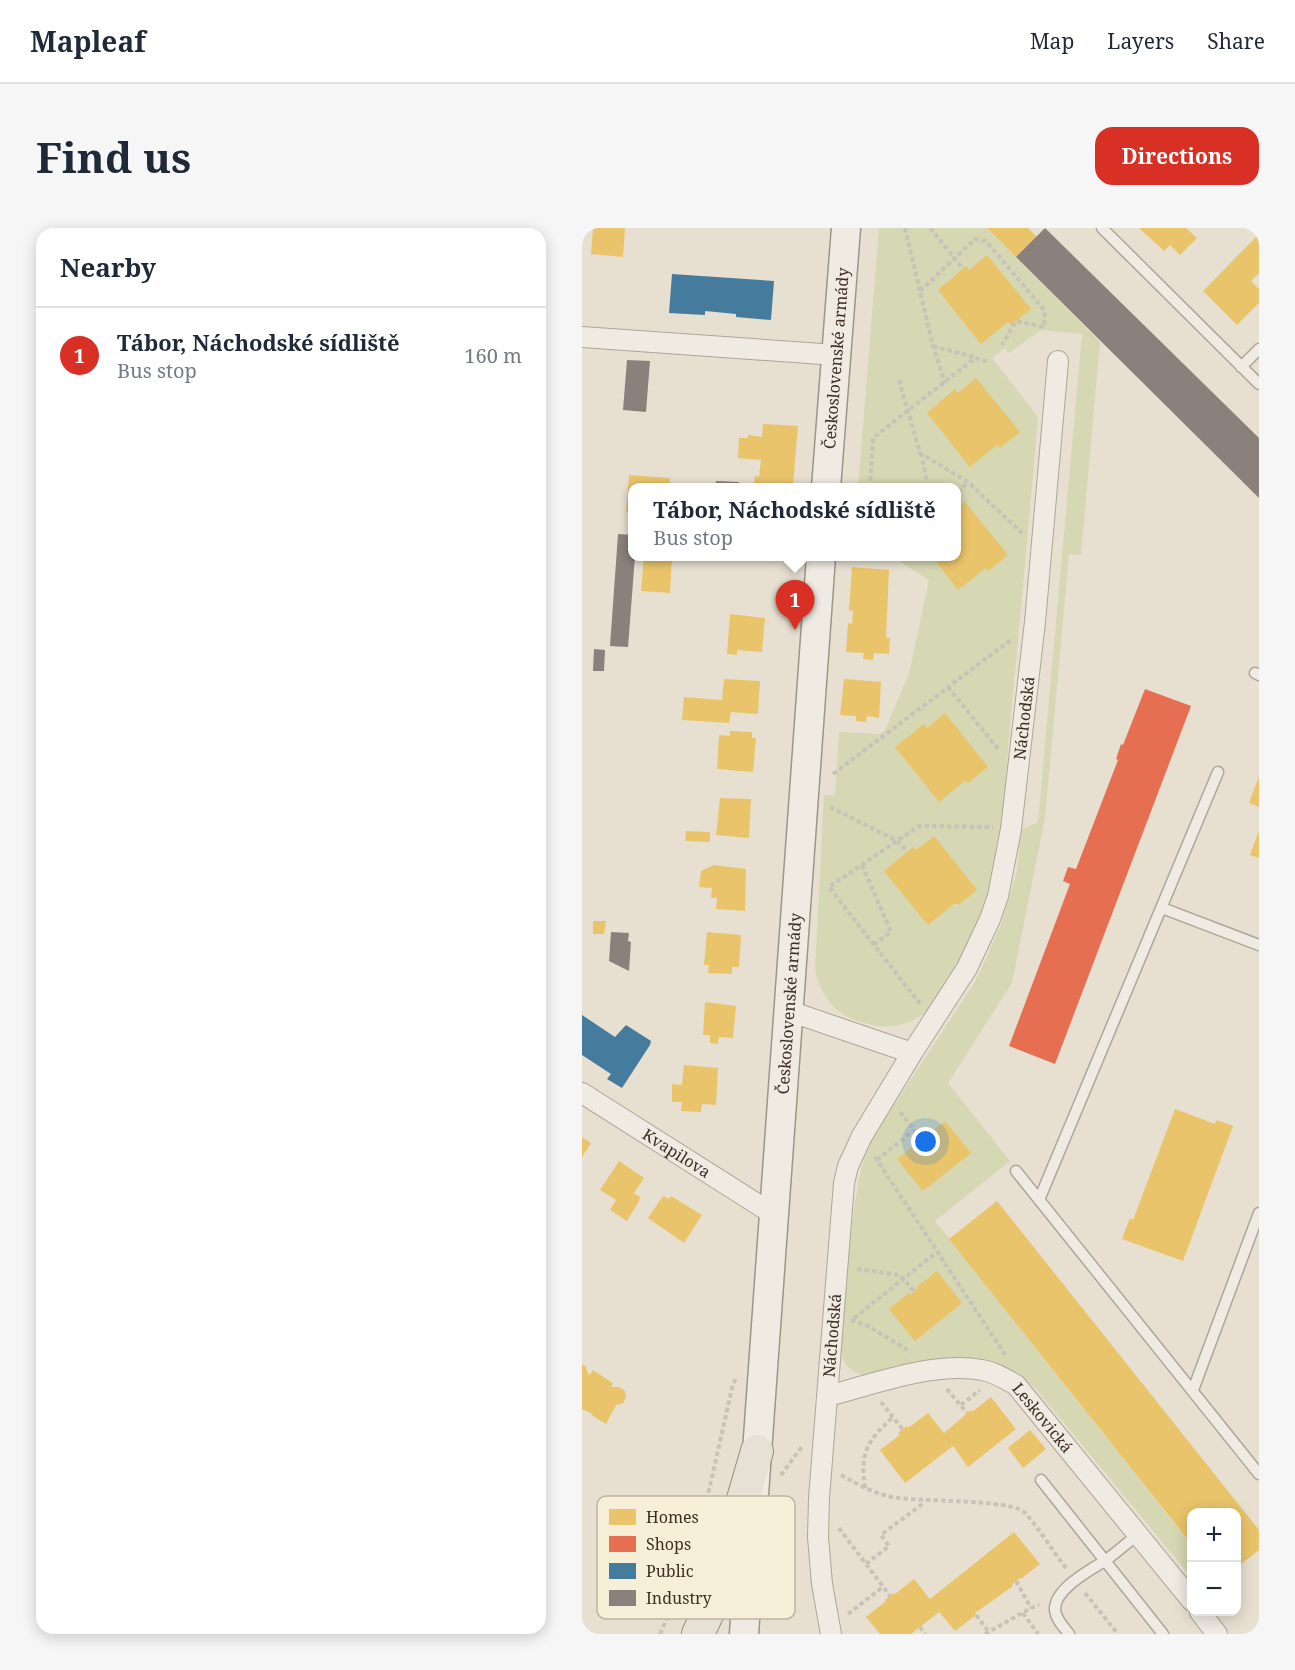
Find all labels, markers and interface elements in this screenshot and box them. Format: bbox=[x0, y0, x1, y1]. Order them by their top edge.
text: Mapleaf bbox=[30, 22, 146, 60]
text: Map bbox=[1030, 27, 1074, 55]
text: Layers bbox=[1107, 27, 1174, 55]
text: Share bbox=[1207, 27, 1265, 55]
button: Directions bbox=[1095, 127, 1259, 185]
text: Find us bbox=[36, 128, 191, 185]
text: Nearby bbox=[60, 249, 156, 285]
street label: Československé armády bbox=[818, 266, 854, 450]
text: Tábor, Náchodské sídliště bbox=[117, 327, 400, 357]
text: 1 bbox=[74, 342, 85, 369]
text: 160 m bbox=[464, 342, 522, 369]
text: Bus stop bbox=[117, 357, 197, 384]
popup bbox=[628, 483, 961, 561]
text: Tábor, Náchodské sídliště bbox=[653, 494, 936, 524]
text: Bus stop bbox=[653, 524, 733, 551]
pin: 1 bbox=[776, 580, 814, 630]
street label: Náchodská bbox=[1008, 675, 1040, 761]
street label: Československé armády bbox=[772, 911, 807, 1095]
street label: Kvapilova bbox=[638, 1123, 715, 1183]
your location bbox=[911, 1127, 940, 1156]
street label: Náchodská bbox=[818, 1293, 846, 1378]
street label: Leskovická bbox=[1007, 1378, 1078, 1457]
legend bbox=[597, 1496, 795, 1619]
text: Homes bbox=[646, 1506, 699, 1528]
map controls bbox=[1187, 1508, 1241, 1616]
button: + bbox=[1187, 1508, 1241, 1562]
text: Shops bbox=[646, 1533, 691, 1555]
text: Public bbox=[646, 1560, 694, 1582]
button: − bbox=[1187, 1562, 1241, 1616]
text: Industry bbox=[646, 1587, 713, 1609]

